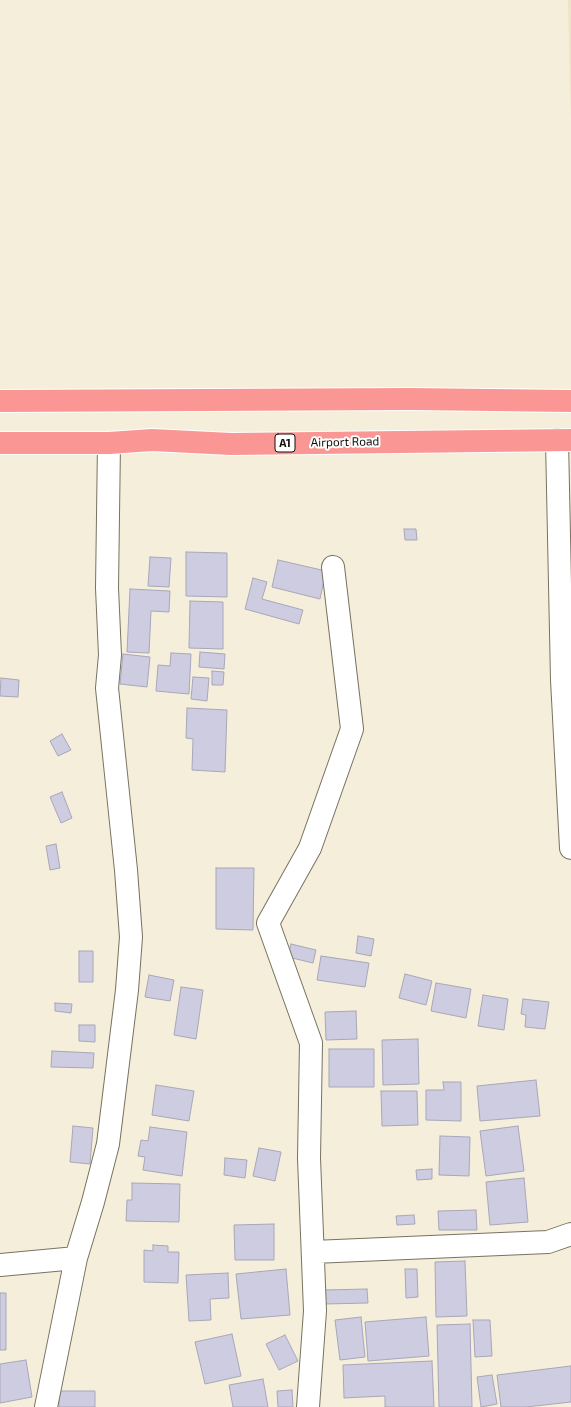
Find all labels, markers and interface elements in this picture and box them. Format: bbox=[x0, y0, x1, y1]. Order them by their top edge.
road number: A1 bbox=[275, 434, 295, 452]
street label: Airport Road bbox=[311, 434, 379, 450]

